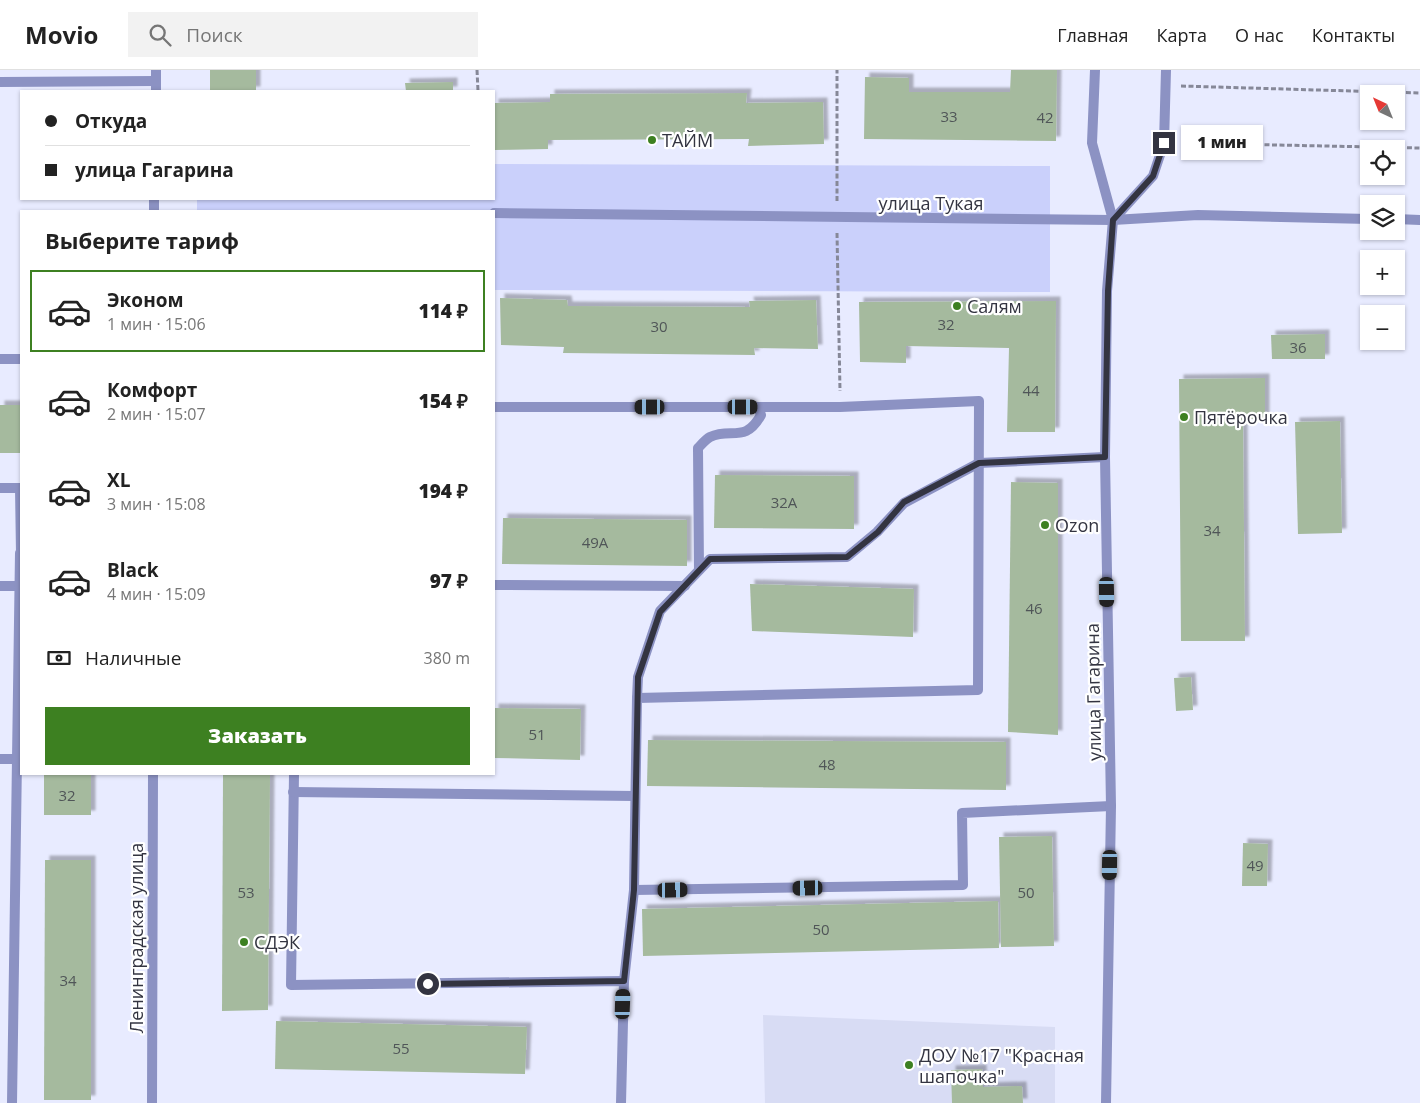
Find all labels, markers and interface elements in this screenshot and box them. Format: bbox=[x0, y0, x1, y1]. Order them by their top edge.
search box bbox=[128, 12, 478, 57]
text: Movio bbox=[25, 18, 98, 51]
icon: search bbox=[146, 21, 174, 49]
text: Поиск bbox=[186, 22, 243, 48]
text: Главная bbox=[1057, 23, 1129, 47]
text: Карта bbox=[1157, 23, 1207, 47]
text: О нас bbox=[1235, 23, 1284, 47]
text: Контакты bbox=[1312, 23, 1395, 47]
north arrow bbox=[1360, 85, 1405, 130]
map controls bbox=[1360, 85, 1405, 350]
house number: 33 bbox=[940, 106, 958, 126]
house number: 42 bbox=[1036, 107, 1054, 127]
text: Откуда bbox=[75, 108, 147, 134]
callout: 1 мин bbox=[1182, 126, 1264, 160]
place label: ТАЙМ bbox=[662, 128, 713, 152]
text: 1 мин bbox=[1197, 131, 1247, 153]
route end bbox=[1153, 132, 1175, 154]
marker: ТАЙМ bbox=[646, 134, 658, 146]
button: locate bbox=[1360, 140, 1405, 185]
text: улица Гагарина bbox=[75, 157, 234, 183]
street label: улица Тукая bbox=[879, 191, 983, 215]
button: layers bbox=[1360, 195, 1405, 240]
text: Выберите тариф bbox=[45, 225, 239, 255]
button: + bbox=[1360, 250, 1405, 295]
text: Эконом bbox=[107, 287, 184, 313]
icon: car bbox=[47, 289, 92, 334]
place label: Салям bbox=[967, 294, 1022, 318]
text: 114 ₽ bbox=[419, 298, 468, 324]
marker: Салям bbox=[951, 300, 963, 312]
button: − bbox=[1360, 305, 1405, 350]
text: 1 мин · 15:06 bbox=[107, 313, 206, 335]
house number: 32 bbox=[937, 314, 955, 334]
house number: 30 bbox=[650, 316, 668, 336]
house number: 36 bbox=[1289, 337, 1307, 357]
text: Комфорт bbox=[107, 377, 197, 403]
icon: car bbox=[47, 379, 92, 424]
house number: 44 bbox=[1022, 380, 1040, 400]
text: 154 ₽ bbox=[419, 388, 468, 414]
car bbox=[635, 400, 665, 415]
car bbox=[728, 400, 758, 415]
text: 2 мин · 15:07 bbox=[107, 403, 206, 425]
place label: Пятёрочка bbox=[1194, 405, 1288, 429]
marker: Пятёрочка bbox=[1178, 411, 1190, 423]
text: XL bbox=[107, 467, 130, 493]
icon: car bbox=[47, 469, 92, 514]
text: 194 ₽ bbox=[419, 478, 468, 504]
house number: 32А bbox=[771, 492, 798, 512]
text: 3 мин · 15:08 bbox=[107, 493, 206, 515]
place label: Ozon bbox=[1055, 513, 1099, 537]
marker: Ozon bbox=[1039, 519, 1051, 531]
house number: 34 bbox=[1203, 520, 1221, 540]
house number: 49А bbox=[582, 532, 609, 552]
text: Black bbox=[107, 557, 159, 583]
icon: car bbox=[47, 559, 92, 604]
text: 97 ₽ bbox=[430, 568, 468, 594]
car bbox=[1099, 577, 1114, 607]
text: 4 мин · 15:09 bbox=[107, 583, 206, 605]
house number: 46 bbox=[1025, 598, 1043, 618]
street label: улица Гагарина bbox=[1080, 623, 1106, 761]
icon: cash bbox=[45, 644, 73, 672]
text: Наличные bbox=[85, 645, 181, 671]
text: 380 m bbox=[424, 647, 470, 669]
button: Заказать bbox=[45, 707, 470, 765]
house number: 51 bbox=[528, 724, 546, 744]
house number: 48 bbox=[818, 754, 836, 774]
house number: 32 bbox=[58, 785, 76, 805]
street label: Ленинградская улица bbox=[124, 843, 148, 1033]
car bbox=[1102, 850, 1117, 880]
house number: 49 bbox=[1246, 855, 1264, 875]
car bbox=[792, 880, 823, 896]
house number: 53 bbox=[237, 882, 255, 902]
car bbox=[657, 882, 688, 898]
house number: 50 bbox=[1017, 882, 1035, 902]
house number: 50 bbox=[812, 919, 830, 939]
place label: СДЭК bbox=[254, 930, 300, 954]
marker: СДЭК bbox=[238, 936, 250, 948]
house number: 34 bbox=[59, 970, 77, 990]
route start bbox=[417, 973, 439, 995]
car bbox=[614, 989, 631, 1019]
house number: 55 bbox=[392, 1038, 410, 1058]
place label: ДОУ №17 "Красная шапочка" bbox=[919, 1043, 1084, 1088]
marker: ДОУ №17 "Красная шапочка" bbox=[903, 1059, 915, 1071]

